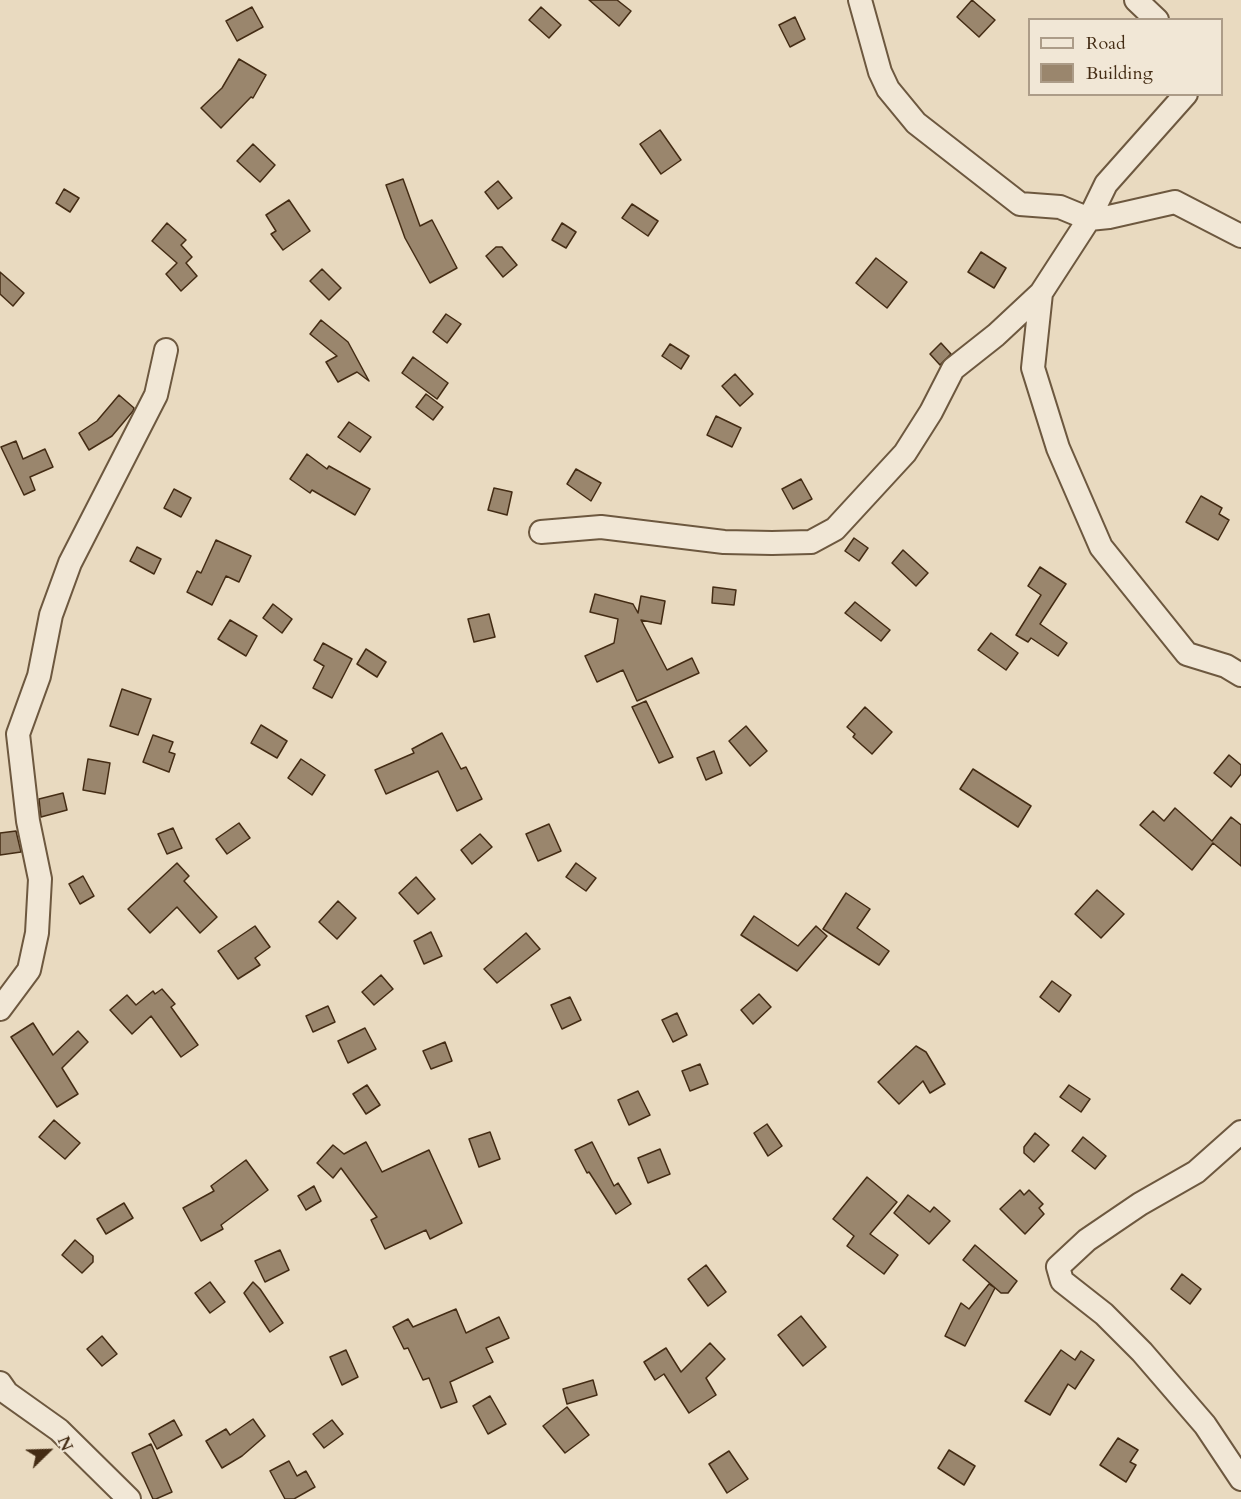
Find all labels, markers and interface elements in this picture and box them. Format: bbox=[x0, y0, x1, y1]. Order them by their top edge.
legend bbox=[1028, 18, 1223, 96]
text: Road bbox=[1086, 31, 1126, 56]
text: Building bbox=[1086, 61, 1153, 86]
north arrow bbox=[18, 1421, 78, 1481]
text: N bbox=[52, 1433, 77, 1455]

